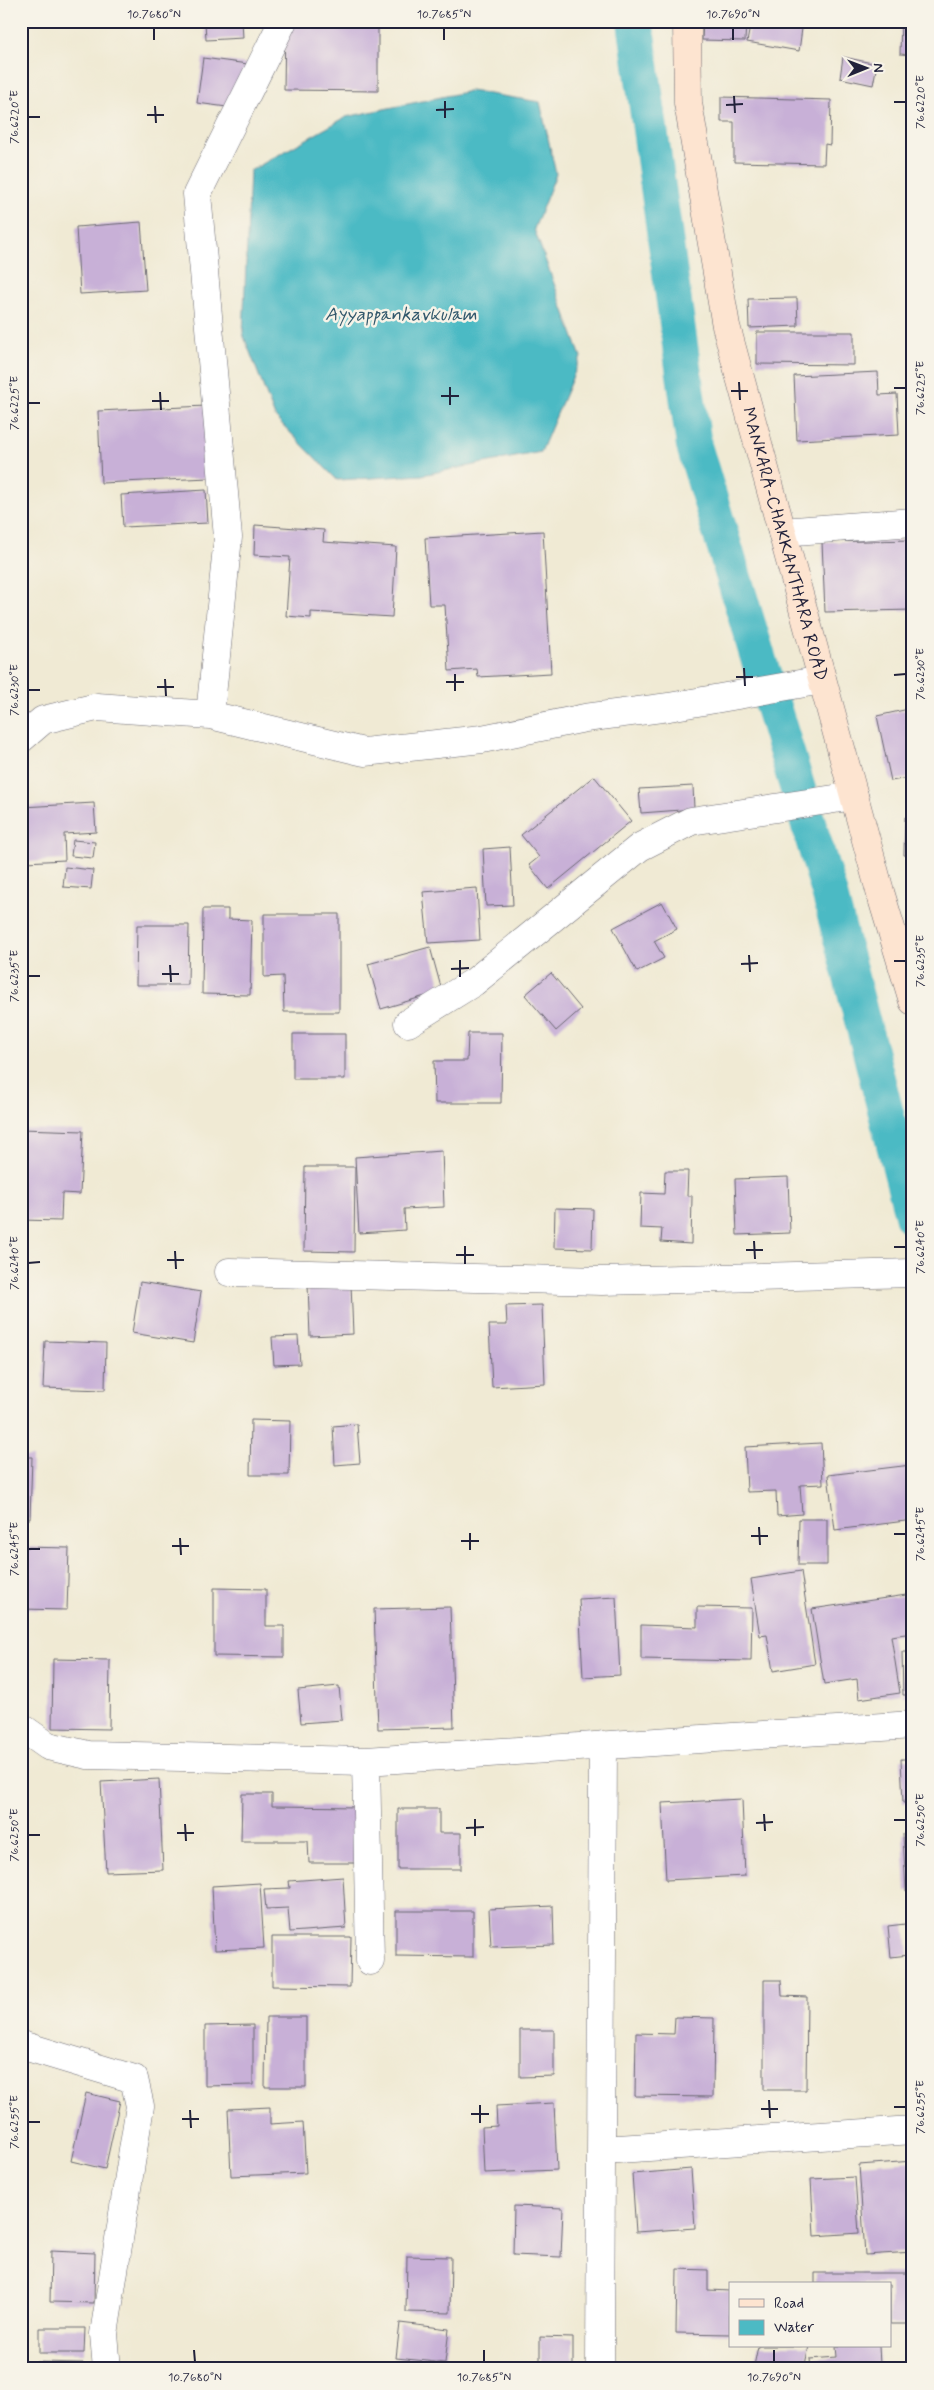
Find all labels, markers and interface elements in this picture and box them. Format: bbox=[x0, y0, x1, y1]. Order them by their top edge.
text: 10.7680°N bbox=[127, 7, 181, 23]
text: 10.7685°N bbox=[417, 7, 471, 23]
text: 10.7690°N bbox=[706, 7, 760, 23]
north arrow bbox=[842, 42, 892, 92]
text: N bbox=[869, 63, 887, 73]
text: 76.6220°E bbox=[913, 75, 929, 129]
text: 76.6220°E bbox=[7, 90, 23, 144]
water label: Ayyappankavkulam bbox=[325, 302, 477, 327]
text: 76.6225°E bbox=[913, 361, 929, 415]
text: 76.6225°E bbox=[7, 376, 23, 430]
street label: MANKARA-CHAKKANTHARA ROAD bbox=[736, 405, 833, 684]
text: 76.6230°E bbox=[913, 648, 929, 700]
text: 76.6230°E bbox=[7, 664, 23, 716]
text: 76.6235°E bbox=[913, 935, 929, 987]
text: 76.6235°E bbox=[7, 950, 23, 1002]
text: 76.6240°E bbox=[913, 1220, 929, 1274]
text: 76.6240°E bbox=[7, 1236, 23, 1290]
text: 76.6245°E bbox=[913, 1507, 929, 1561]
text: 76.6245°E bbox=[7, 1522, 23, 1576]
text: 76.6250°E bbox=[913, 1793, 929, 1847]
text: 76.6250°E bbox=[7, 1808, 23, 1862]
text: 76.6255°E bbox=[913, 2080, 929, 2134]
text: 76.6255°E bbox=[7, 2095, 23, 2149]
legend bbox=[729, 2282, 892, 2348]
text: Road bbox=[774, 2294, 804, 2314]
text: Water bbox=[774, 2318, 814, 2338]
text: 10.7680°N bbox=[168, 2370, 222, 2386]
text: 10.7685°N bbox=[457, 2370, 511, 2386]
text: 10.7690°N bbox=[747, 2370, 801, 2386]

